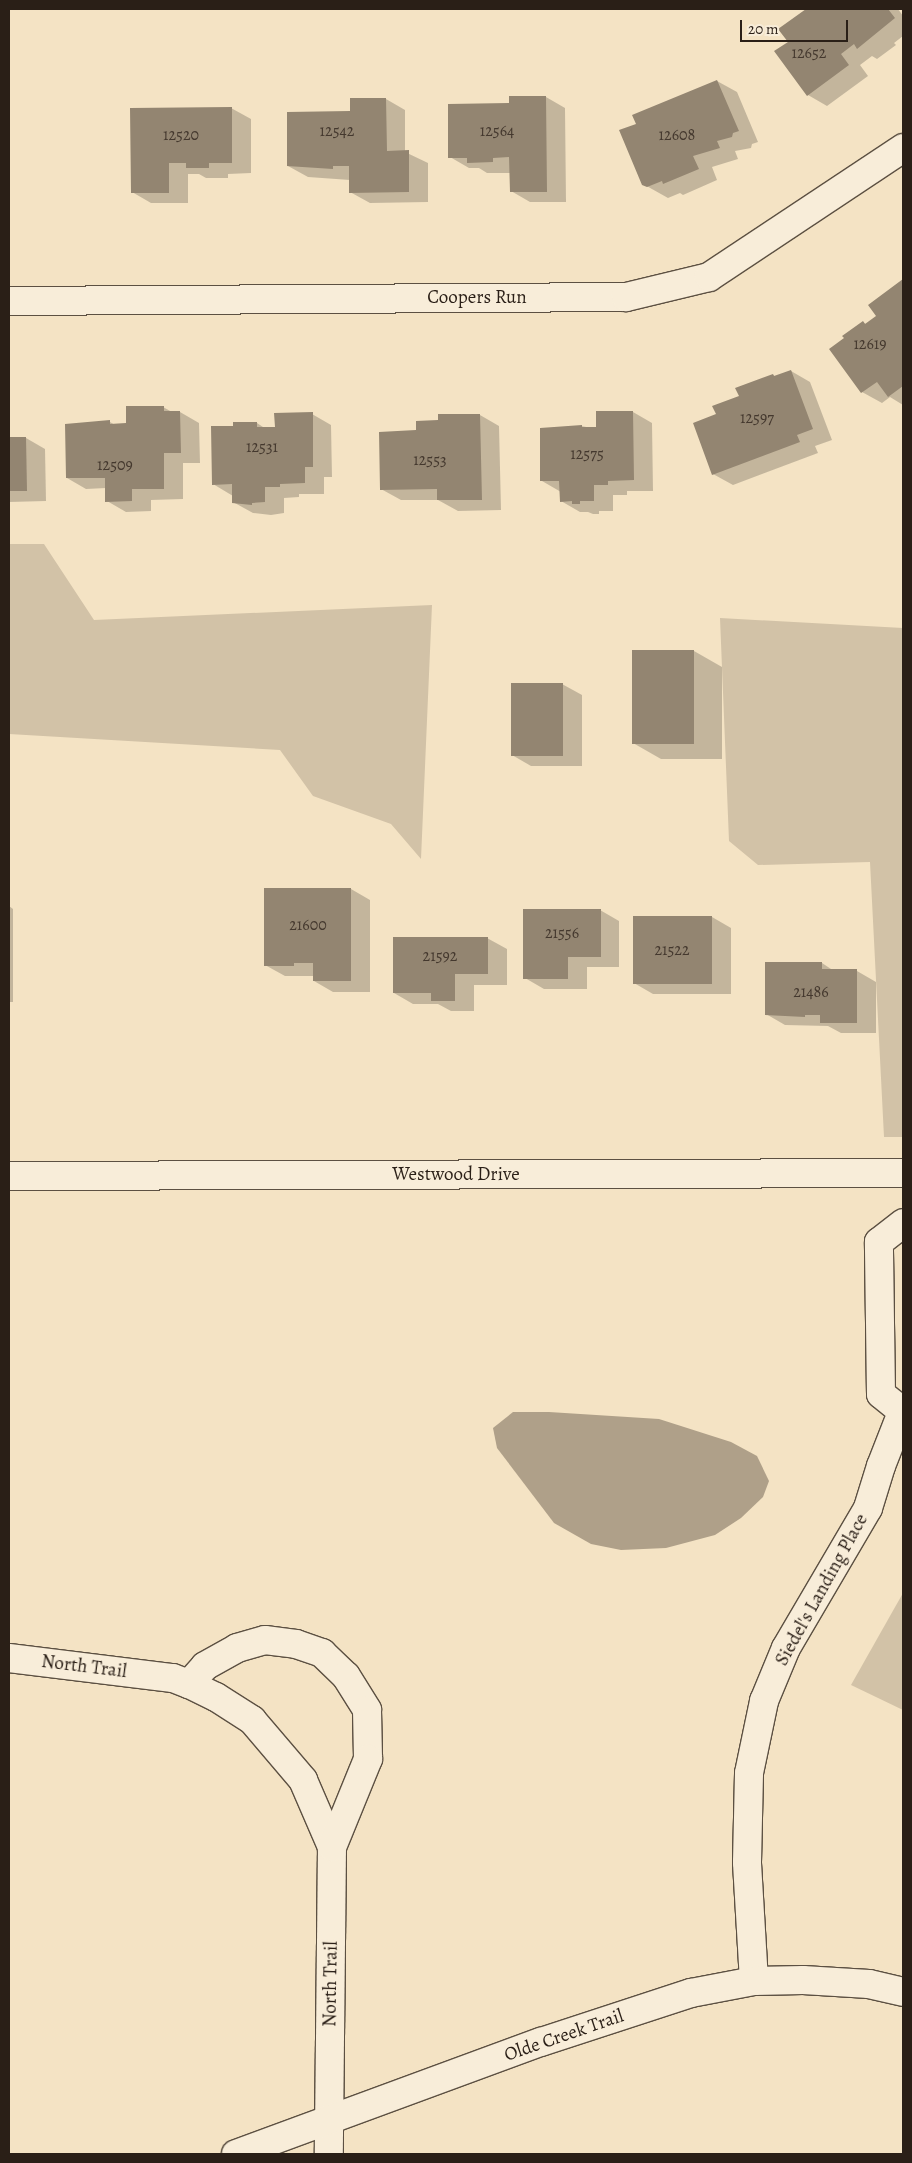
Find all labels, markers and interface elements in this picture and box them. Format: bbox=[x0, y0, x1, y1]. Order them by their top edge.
scale bar bbox=[742, 10, 850, 42]
text: 20 m bbox=[748, 19, 779, 39]
house number: 12652 bbox=[792, 43, 826, 63]
house number: 12542 bbox=[320, 121, 354, 141]
house number: 12564 bbox=[480, 121, 514, 141]
house number: 12520 bbox=[163, 125, 199, 145]
house number: 12608 bbox=[659, 125, 695, 145]
street label: Coopers Run bbox=[427, 287, 527, 309]
house number: 12619 bbox=[853, 334, 887, 354]
house number: 12597 bbox=[740, 408, 774, 428]
house number: 12531 bbox=[246, 437, 278, 457]
house number: 12575 bbox=[570, 444, 604, 464]
house number: 12553 bbox=[413, 450, 447, 470]
house number: 12509 bbox=[97, 455, 133, 475]
house number: 21600 bbox=[289, 915, 327, 935]
house number: 21556 bbox=[545, 923, 579, 943]
house number: 21522 bbox=[654, 940, 690, 960]
house number: 21592 bbox=[423, 946, 457, 966]
house number: 21486 bbox=[793, 982, 829, 1002]
street label: Westwood Drive bbox=[392, 1164, 520, 1186]
street label: Siedel's Landing Place bbox=[771, 1510, 873, 1670]
street label: North Trail bbox=[40, 1650, 128, 1684]
street label: North Trail bbox=[319, 1941, 343, 2027]
street label: Olde Creek Trail bbox=[501, 2005, 627, 2067]

